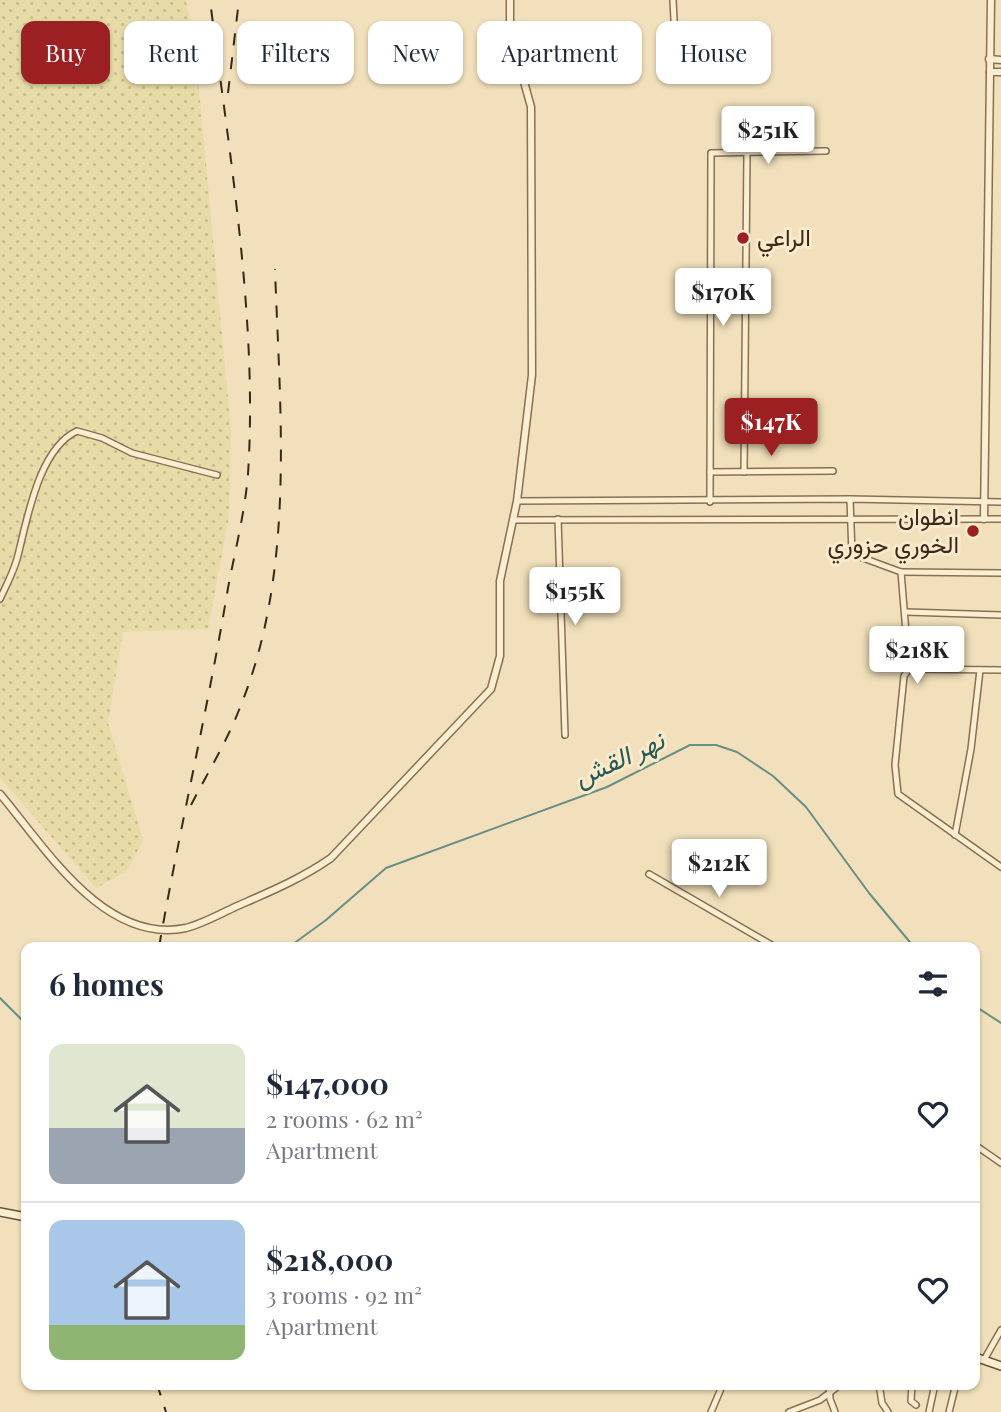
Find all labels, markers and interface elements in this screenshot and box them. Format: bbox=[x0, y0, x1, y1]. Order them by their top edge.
chip: Buy bbox=[21, 21, 110, 84]
chip: Rent bbox=[124, 21, 223, 84]
chip: Filters bbox=[237, 21, 354, 84]
chip: New bbox=[368, 21, 463, 84]
chip: Apartment bbox=[477, 21, 642, 84]
chip: House bbox=[656, 21, 771, 84]
pin: $251K bbox=[719, 106, 817, 166]
text: $251K bbox=[737, 113, 799, 144]
place label: الراعي bbox=[757, 220, 811, 257]
marker: الراعي bbox=[735, 230, 751, 246]
pin: $170K bbox=[674, 268, 772, 328]
text: $170K bbox=[691, 275, 755, 306]
pin: $147K bbox=[722, 398, 820, 458]
text: $147K bbox=[741, 405, 801, 436]
place label: انطوان الخوري حزوري bbox=[828, 499, 959, 564]
marker: انطوان الخوري حزوري bbox=[965, 523, 981, 539]
pin: $155K bbox=[526, 568, 624, 627]
text: $155K bbox=[545, 574, 605, 605]
pin: $218K bbox=[868, 626, 966, 686]
text: $218K bbox=[885, 633, 949, 664]
water label: نهر القش bbox=[568, 721, 671, 794]
pin: $212K bbox=[670, 839, 768, 899]
text: $212K bbox=[688, 846, 750, 877]
text: 6 homes bbox=[49, 964, 164, 1004]
icon: filters bbox=[914, 965, 952, 1003]
text: $147,000 bbox=[266, 1063, 389, 1103]
icon: home bbox=[105, 1072, 189, 1156]
icon: heart bbox=[914, 1095, 952, 1133]
text: 2 rooms · 62 m² bbox=[266, 1103, 423, 1134]
text: Apartment bbox=[266, 1134, 378, 1165]
text: $218,000 bbox=[266, 1239, 393, 1279]
icon: home bbox=[105, 1248, 189, 1332]
icon: heart bbox=[914, 1271, 952, 1309]
text: 3 rooms · 92 m² bbox=[266, 1279, 422, 1310]
text: Apartment bbox=[266, 1310, 378, 1341]

